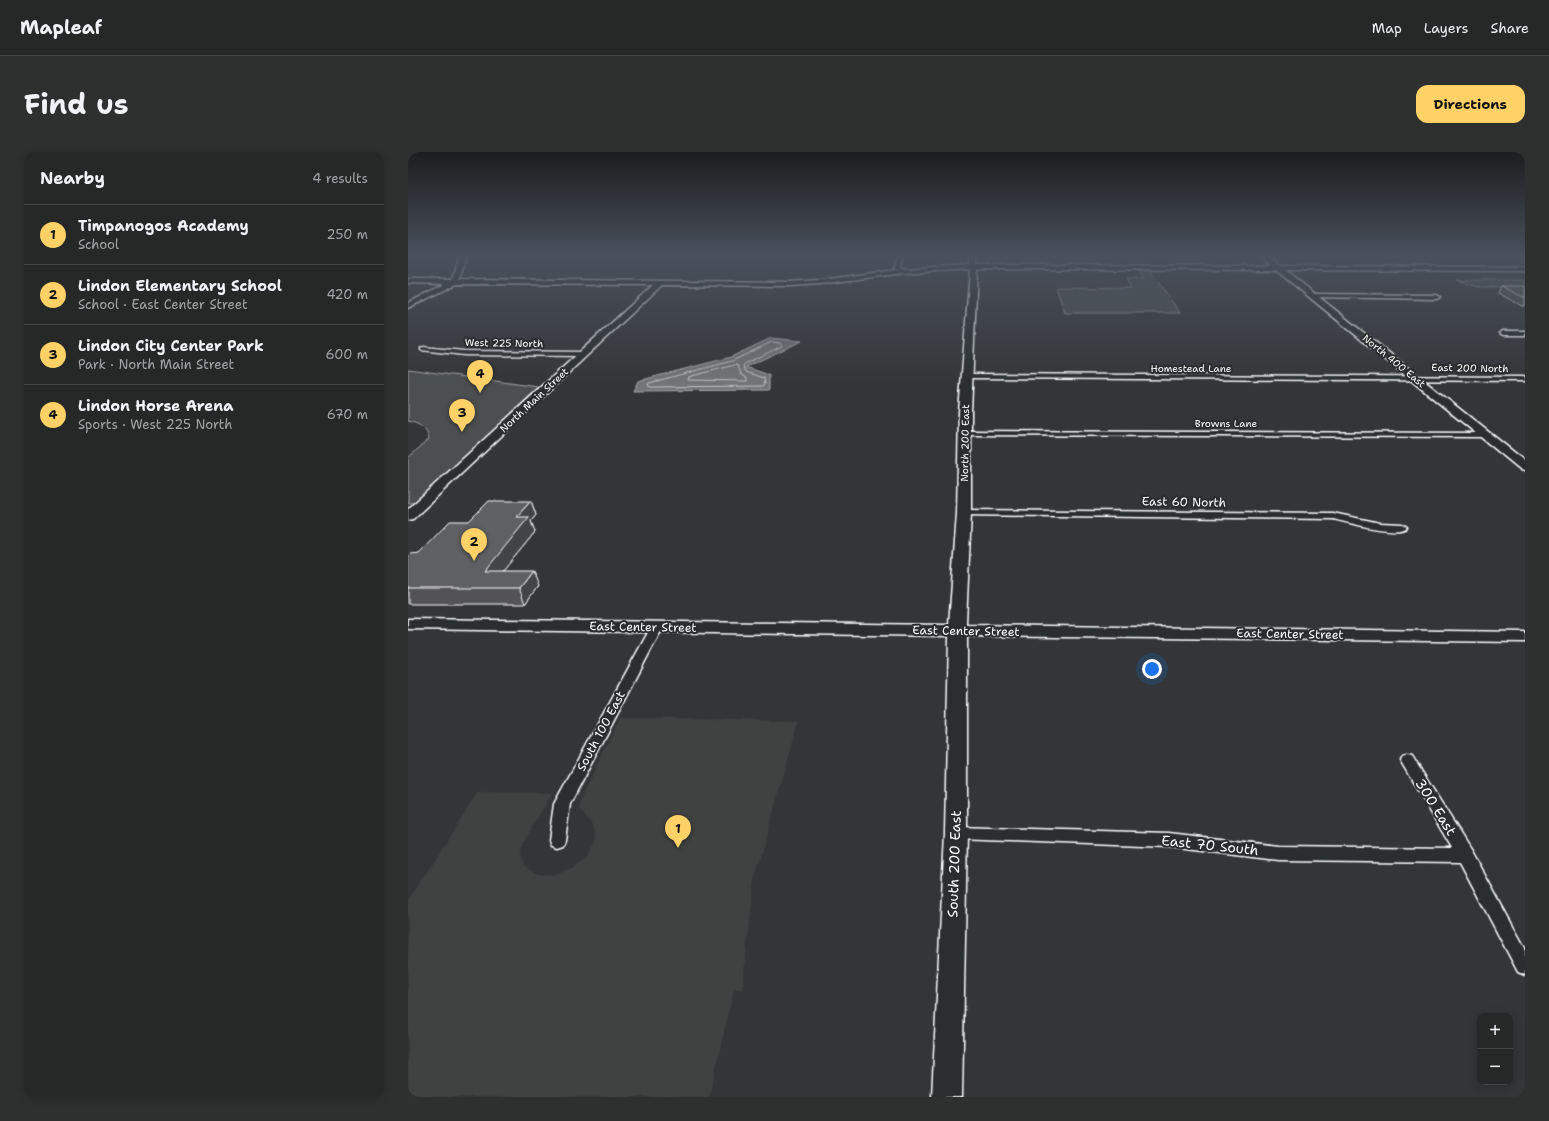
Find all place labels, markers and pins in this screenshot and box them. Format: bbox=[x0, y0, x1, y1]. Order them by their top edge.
pin: 4 bbox=[467, 360, 493, 393]
pin: 3 bbox=[449, 399, 475, 432]
pin: 2 bbox=[461, 528, 487, 561]
pin: 1 bbox=[665, 815, 691, 848]

